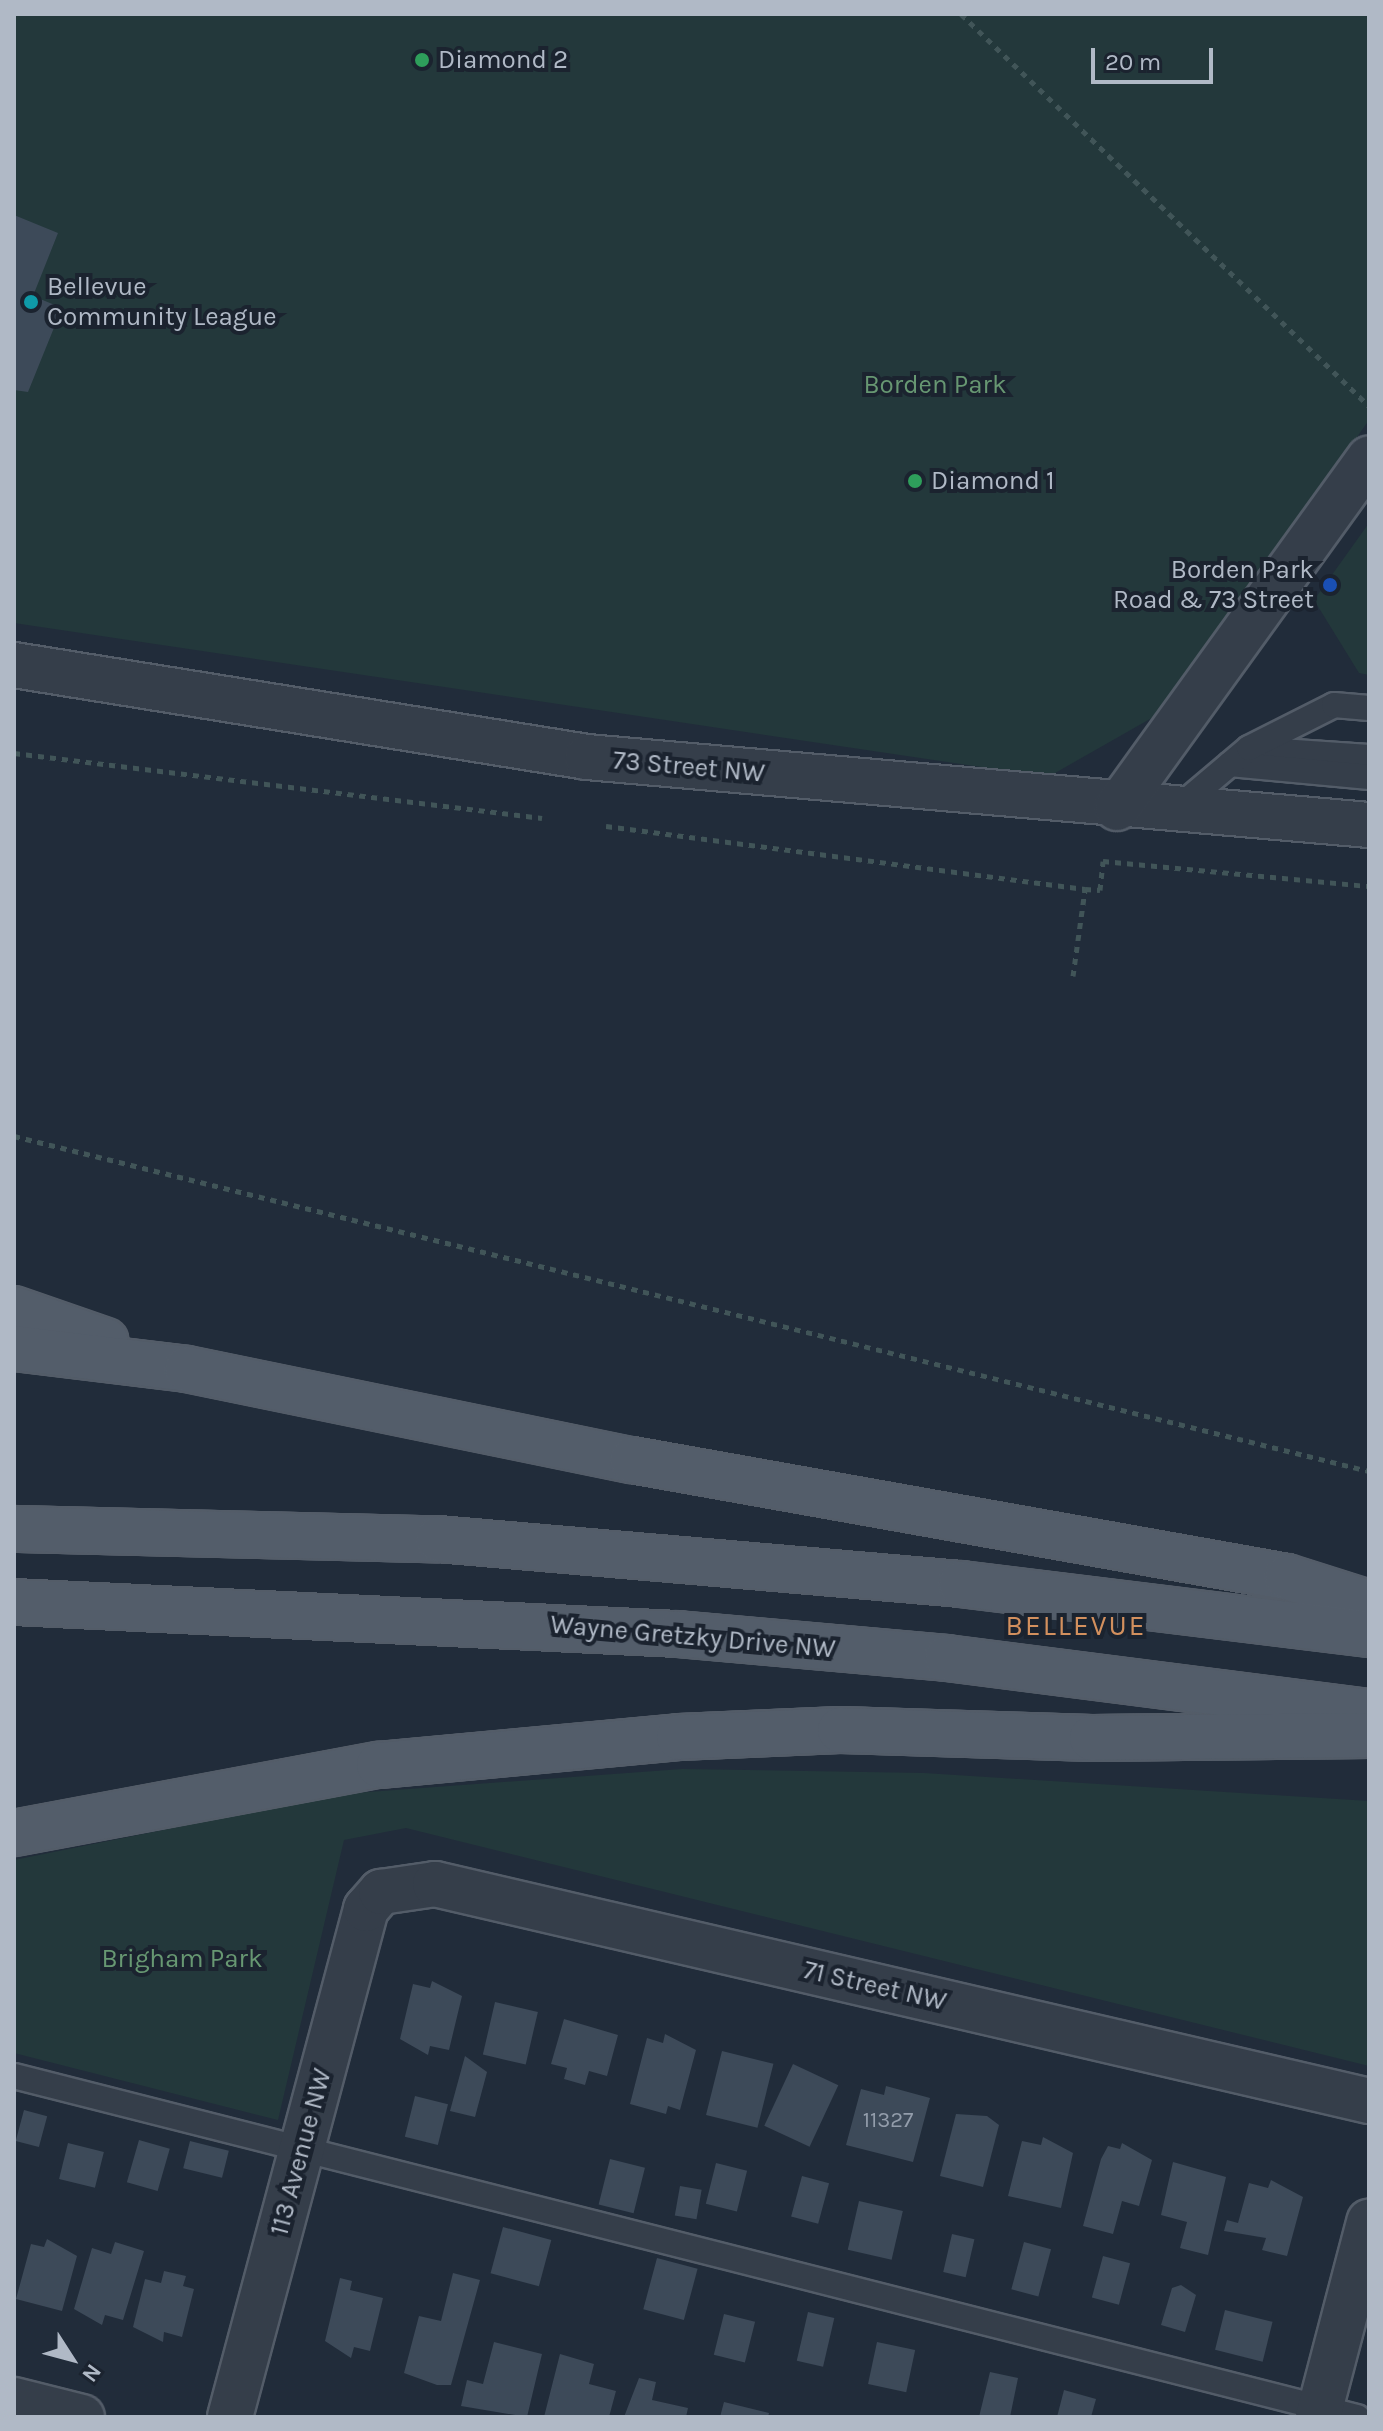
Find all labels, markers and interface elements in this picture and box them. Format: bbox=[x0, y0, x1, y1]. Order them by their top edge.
scale bar bbox=[1095, 32, 1217, 82]
place label: Diamond 2 bbox=[438, 44, 568, 76]
text: 20 m bbox=[1105, 48, 1161, 76]
marker: Diamond 2 bbox=[413, 51, 431, 69]
place label: Bellevue Community League bbox=[47, 271, 277, 332]
marker: Bellevue Community League bbox=[22, 293, 40, 311]
park label: Borden Park bbox=[863, 369, 1007, 401]
place label: Diamond 1 bbox=[931, 465, 1055, 497]
marker: Diamond 1 bbox=[906, 472, 924, 490]
place label: Borden Park Road & 73 Street bbox=[1113, 554, 1314, 616]
marker: Borden Park Road & 73 Street bbox=[1321, 576, 1339, 594]
street label: 73 Street NW bbox=[612, 745, 766, 789]
street label: Wayne Gretzky Drive NW bbox=[549, 1609, 837, 1665]
district label: BELLEVUE bbox=[1006, 1609, 1146, 1643]
park label: Brigham Park bbox=[101, 1943, 263, 1975]
street label: 71 Street NW bbox=[801, 1954, 949, 2018]
street label: 113 Avenue NW bbox=[264, 2065, 338, 2239]
house number: 11327 bbox=[863, 2108, 913, 2134]
north arrow bbox=[32, 2319, 112, 2399]
text: N bbox=[76, 2359, 107, 2387]

